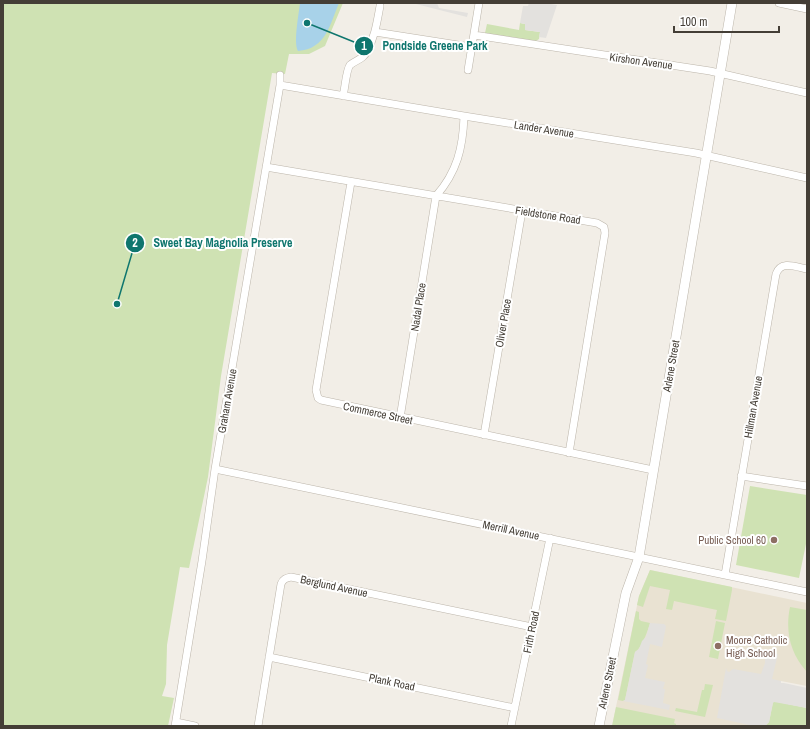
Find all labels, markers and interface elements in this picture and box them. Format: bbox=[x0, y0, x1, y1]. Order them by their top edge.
scale bar bbox=[674, 8, 779, 34]
text: 100 m bbox=[680, 14, 707, 30]
callout: Pondside Greene Park bbox=[354, 34, 495, 58]
text: 1 bbox=[361, 38, 367, 54]
text: Pondside Greene Park bbox=[382, 38, 488, 54]
street label: Kirshon Avenue bbox=[609, 50, 673, 72]
street label: Lander Avenue bbox=[513, 117, 575, 141]
street label: Fieldstone Road bbox=[514, 203, 582, 227]
callout: Sweet Bay Magnolia Preserve bbox=[125, 231, 300, 255]
text: 2 bbox=[132, 235, 138, 251]
text: Sweet Bay Magnolia Preserve bbox=[154, 235, 293, 251]
street label: Nadal Place bbox=[407, 282, 429, 332]
street label: Oliver Place bbox=[492, 298, 514, 348]
street label: Arlene Street bbox=[659, 338, 683, 394]
street label: Graham Avenue bbox=[214, 368, 240, 434]
street label: Hillman Avenue bbox=[741, 375, 765, 439]
street label: Commerce Street bbox=[342, 399, 414, 427]
street label: Merrill Avenue bbox=[481, 517, 541, 543]
place label: Public School 60 bbox=[698, 533, 766, 547]
marker: Public School 60 bbox=[769, 535, 779, 545]
street label: Berglund Avenue bbox=[299, 572, 369, 600]
street label: Firth Road bbox=[520, 610, 542, 654]
place label: Moore Catholic High School bbox=[726, 633, 788, 660]
marker: Moore Catholic High School bbox=[713, 641, 723, 651]
street label: Arlene Street bbox=[594, 655, 619, 711]
street label: Plank Road bbox=[368, 670, 416, 694]

